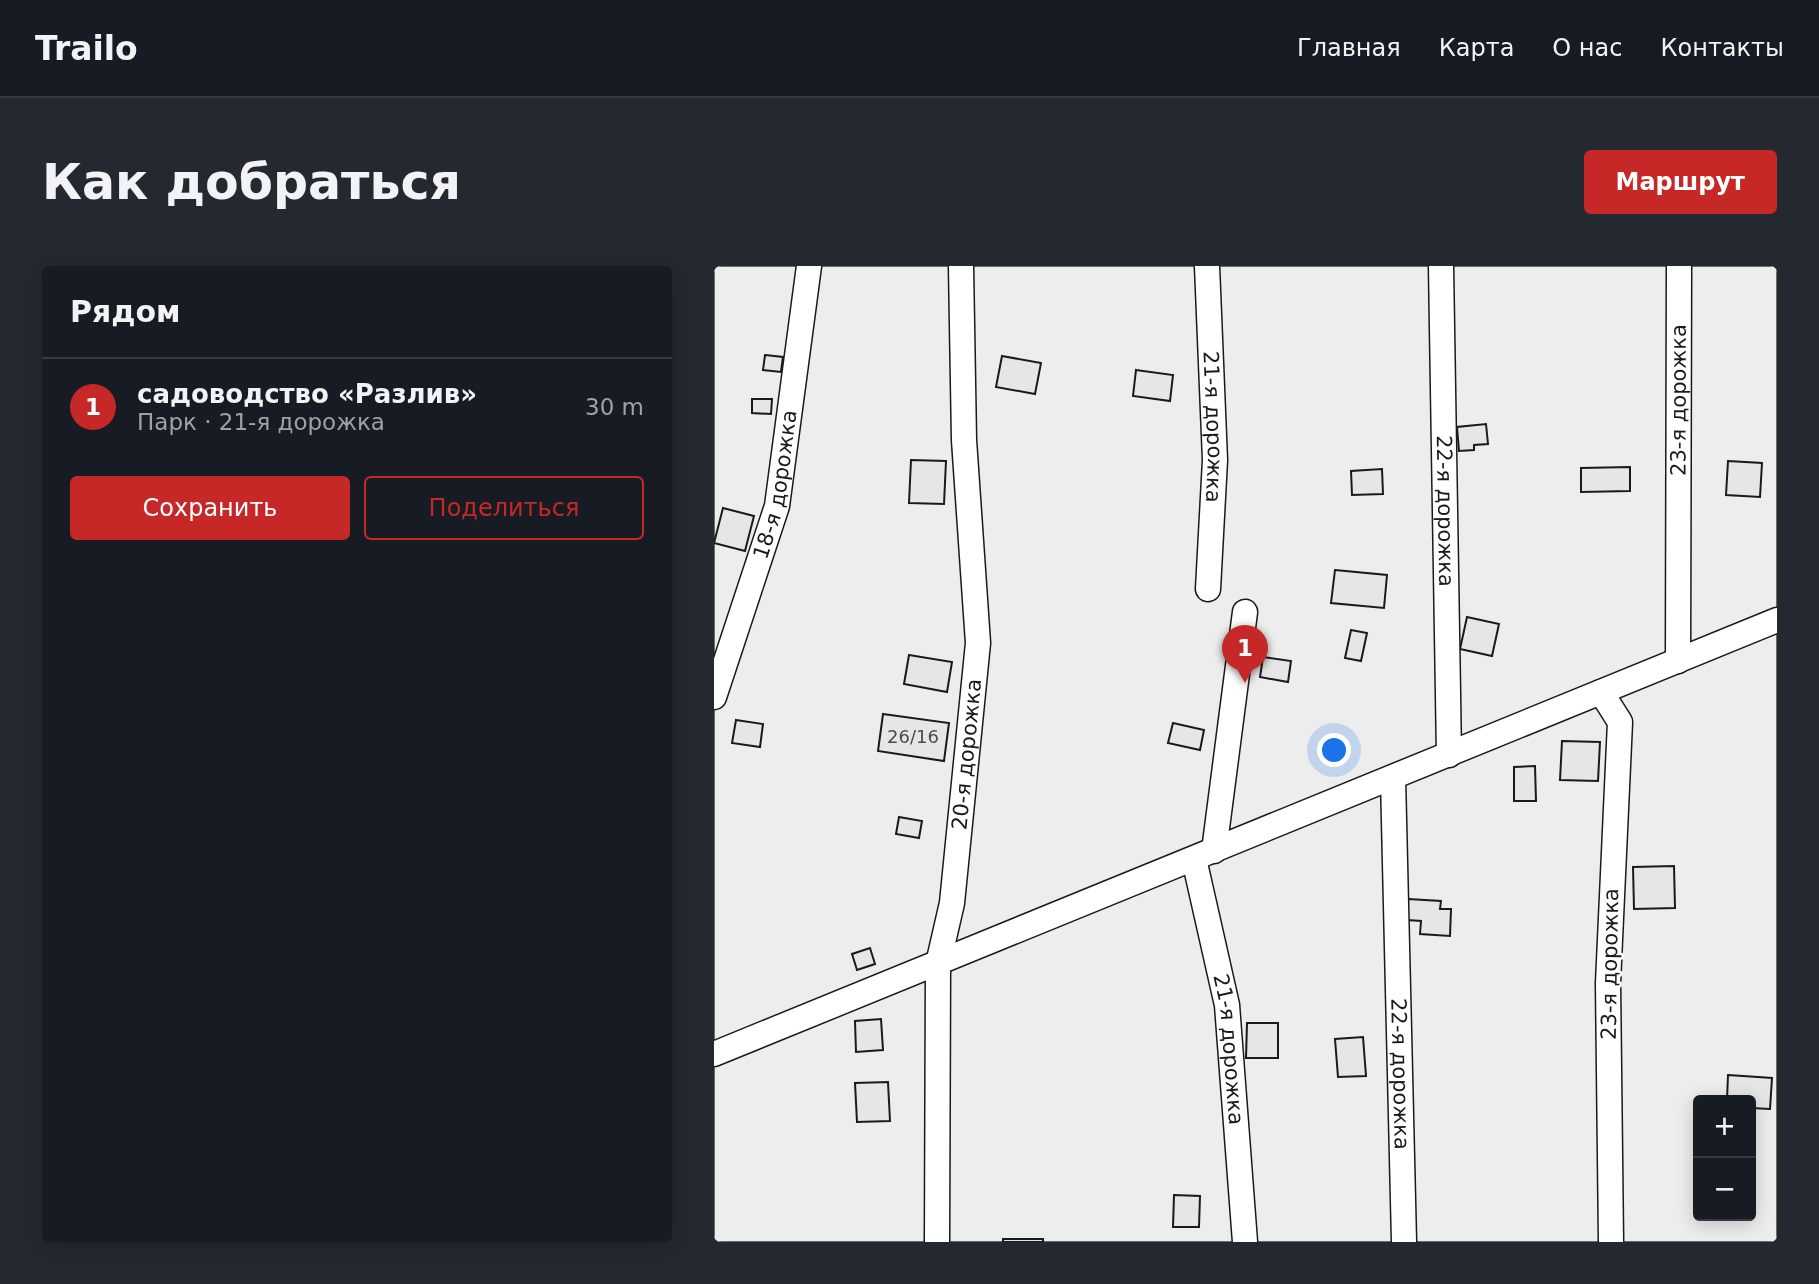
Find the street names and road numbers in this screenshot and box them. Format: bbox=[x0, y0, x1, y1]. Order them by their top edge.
street label: 23-я дорожка bbox=[1666, 324, 1691, 476]
street label: 21-я дорожка bbox=[1199, 351, 1227, 503]
street label: 18-я дорожка bbox=[748, 409, 802, 562]
street label: 22-я дорожка bbox=[1432, 435, 1458, 587]
street label: 20-я дорожка bbox=[947, 678, 986, 831]
street label: 23-я дорожка bbox=[1597, 888, 1623, 1040]
street label: 21-я дорожка bbox=[1208, 972, 1248, 1126]
street label: 22-я дорожка bbox=[1386, 998, 1414, 1150]

